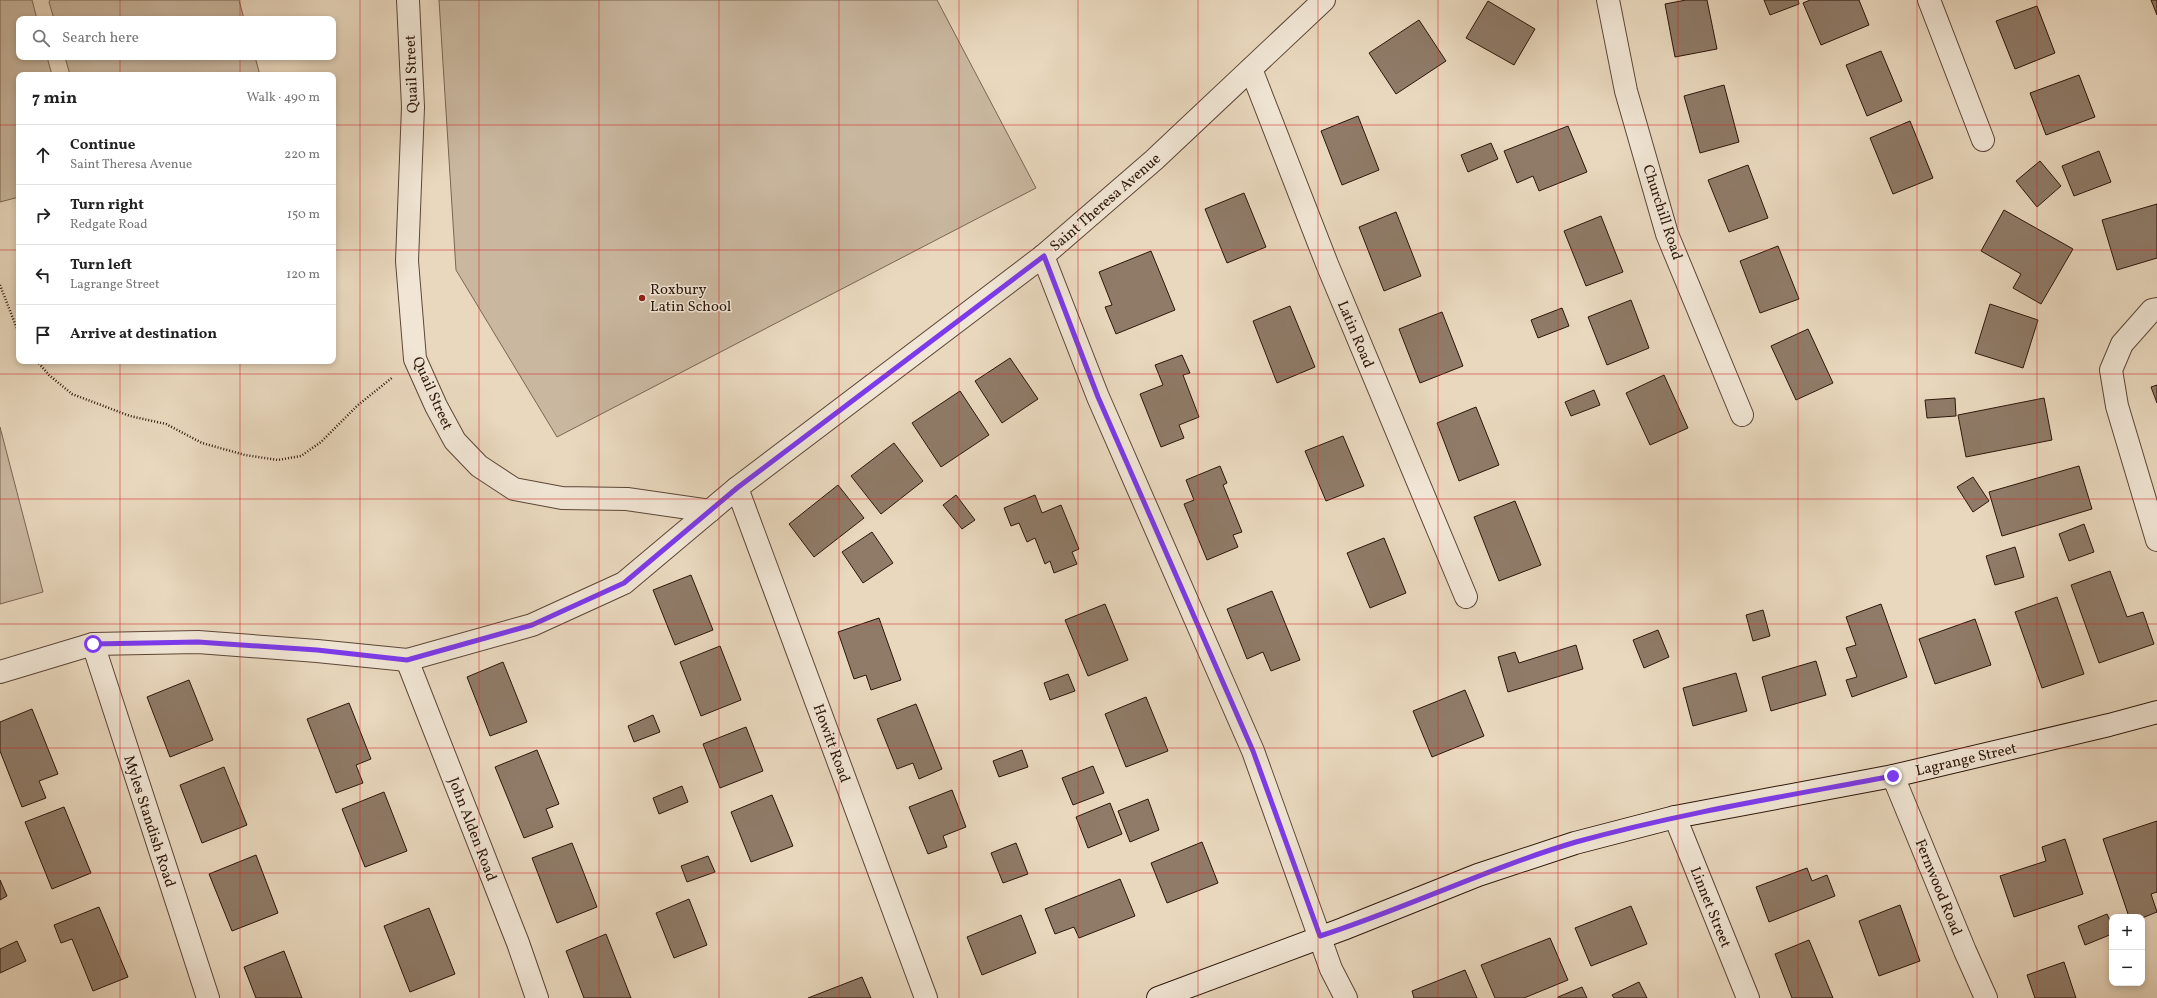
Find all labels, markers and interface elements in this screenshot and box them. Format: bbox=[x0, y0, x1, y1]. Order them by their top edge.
search box bbox=[16, 16, 336, 60]
icon: search bbox=[30, 27, 52, 49]
text: Search here bbox=[62, 28, 139, 49]
street label: Quail Street bbox=[401, 34, 424, 113]
text: 7 min bbox=[32, 87, 77, 110]
text: Walk · 490 m bbox=[246, 89, 320, 107]
text: Continue bbox=[70, 135, 135, 156]
icon: ahead bbox=[32, 144, 54, 166]
text: 220 m bbox=[284, 146, 320, 164]
street label: Saint Theresa Avenue bbox=[1046, 149, 1166, 257]
text: Saint Theresa Avenue bbox=[70, 156, 192, 174]
street label: Churchill Road bbox=[1636, 162, 1687, 263]
text: Turn right bbox=[70, 195, 144, 216]
icon: right bbox=[32, 204, 54, 226]
text: 150 m bbox=[287, 206, 320, 224]
text: Redgate Road bbox=[70, 216, 148, 234]
text: Turn left bbox=[70, 255, 132, 276]
icon: left bbox=[32, 264, 54, 286]
text: 120 m bbox=[286, 266, 320, 284]
text: Lagrange Street bbox=[70, 276, 160, 294]
place label: Roxbury Latin School bbox=[650, 280, 731, 318]
marker: Roxbury Latin School bbox=[637, 293, 647, 303]
street label: Latin Road bbox=[1331, 298, 1378, 371]
icon: arrive bbox=[32, 324, 54, 346]
text: Arrive at destination bbox=[70, 324, 217, 345]
street label: Quail Street bbox=[406, 354, 457, 434]
route start bbox=[84, 635, 102, 653]
street label: Howitt Road bbox=[807, 701, 855, 786]
street label: Lagrange Street bbox=[1914, 739, 2019, 782]
street label: Myles Standish Road bbox=[117, 753, 180, 890]
route end bbox=[1884, 767, 1902, 785]
street label: John Alden Road bbox=[442, 774, 501, 885]
street label: Fernwood Road bbox=[1909, 836, 1966, 939]
street label: Linnet Street bbox=[1684, 864, 1735, 951]
map controls bbox=[2109, 914, 2145, 986]
button: + bbox=[2109, 914, 2145, 950]
button: − bbox=[2109, 950, 2145, 986]

